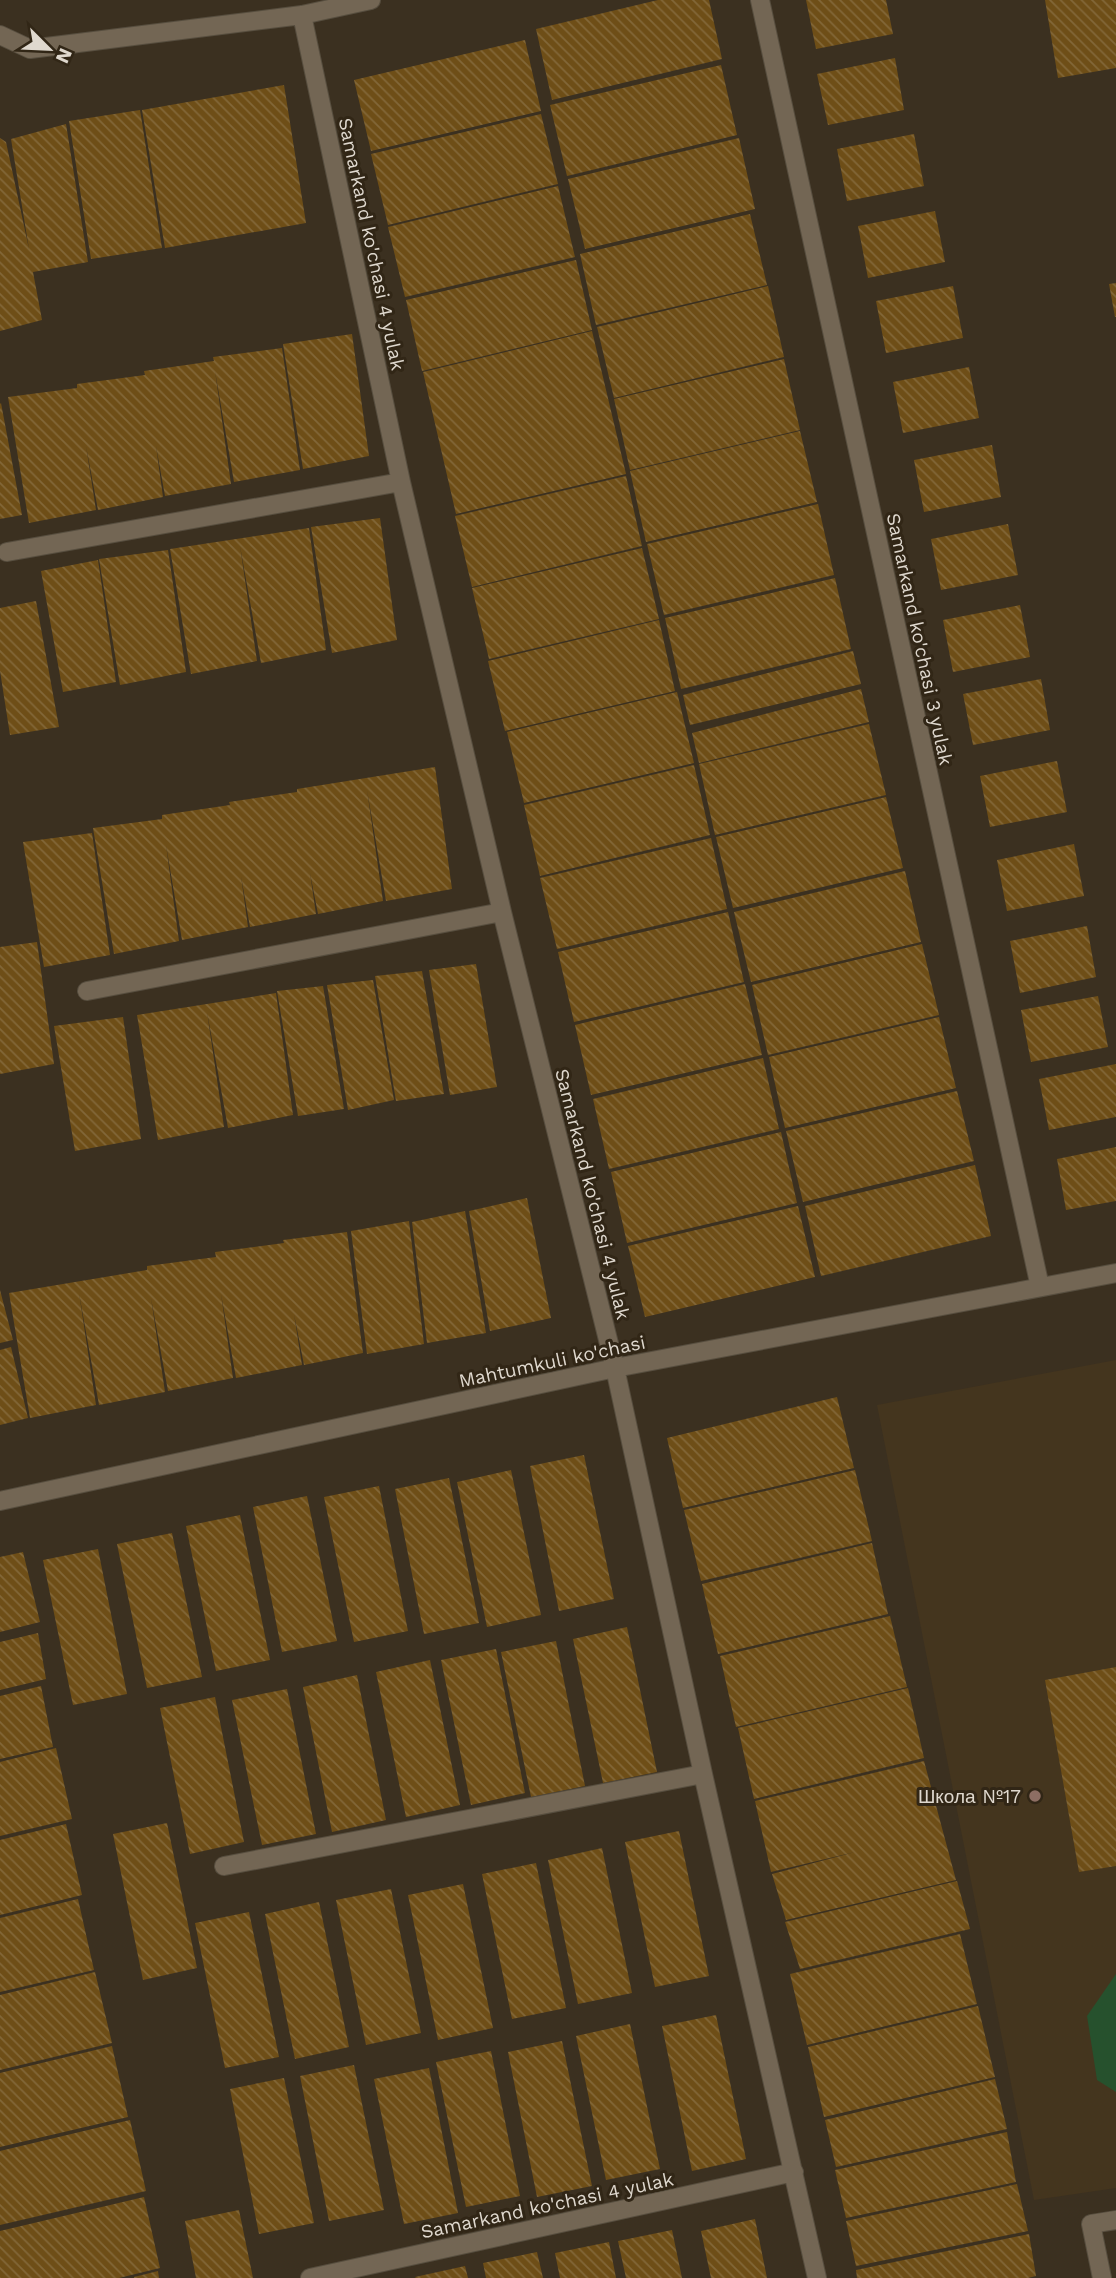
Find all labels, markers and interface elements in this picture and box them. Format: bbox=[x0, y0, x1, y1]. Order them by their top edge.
north arrow bbox=[14, 14, 84, 84]
text: N bbox=[51, 45, 77, 67]
street label: Samarkand ko'chasi 4 yulak bbox=[333, 116, 410, 373]
street label: Samarkand ko'chasi 3 yulak bbox=[882, 511, 958, 767]
street label: Samarkand ko'chasi 4 yulak bbox=[550, 1066, 635, 1322]
street label: Mahtumkuli ko'chasi bbox=[457, 1331, 647, 1392]
place label: Школа №17 bbox=[918, 1785, 1021, 1808]
marker: Школа №17 bbox=[1027, 1788, 1043, 1804]
street label: Samarkand ko'chasi 4 yulak bbox=[419, 2167, 676, 2244]

